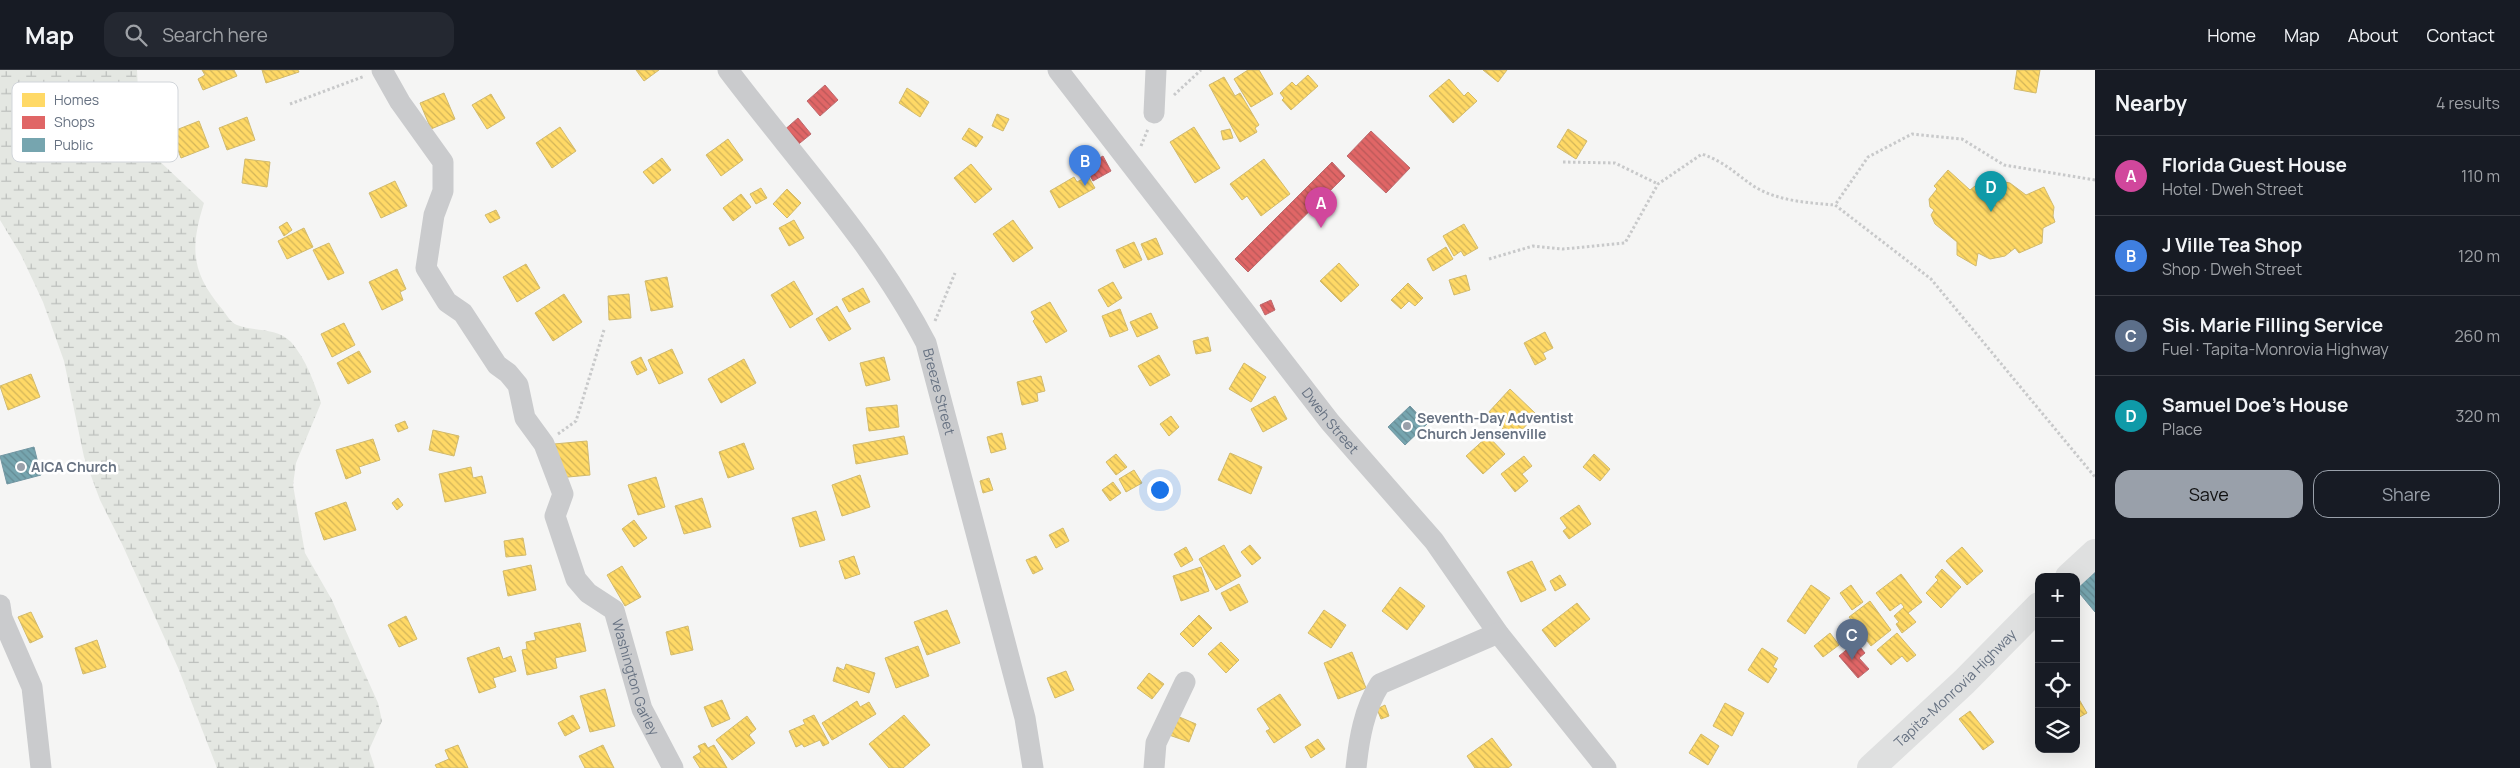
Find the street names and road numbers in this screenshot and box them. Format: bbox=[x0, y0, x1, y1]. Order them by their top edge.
street label: Breeze Street bbox=[919, 346, 960, 437]
street label: Dweh Street bbox=[1298, 383, 1364, 458]
street label: Washington Garley bbox=[608, 617, 665, 739]
street label: Tapita-Monrovia Highway bbox=[1890, 624, 2021, 751]

